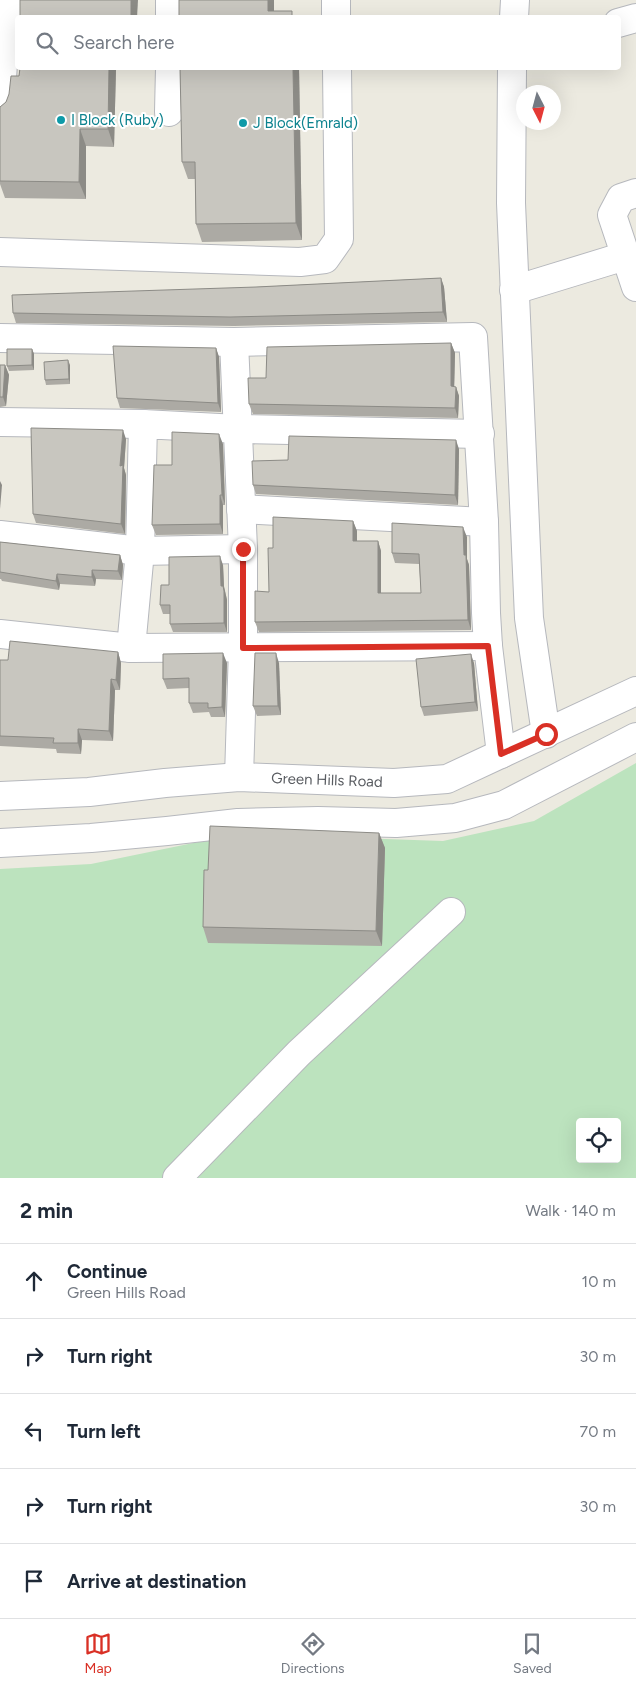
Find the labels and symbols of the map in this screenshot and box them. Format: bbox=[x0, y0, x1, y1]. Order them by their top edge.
north arrow bbox=[516, 85, 561, 130]
place label: I Block (Ruby) bbox=[71, 111, 164, 129]
marker: I Block (Ruby) bbox=[55, 114, 67, 126]
place label: J Block(Emrald) bbox=[253, 114, 358, 132]
marker: J Block(Emrald) bbox=[237, 117, 249, 129]
route end bbox=[232, 538, 255, 561]
route start bbox=[535, 723, 558, 746]
street label: Green Hills Road bbox=[271, 769, 383, 791]

